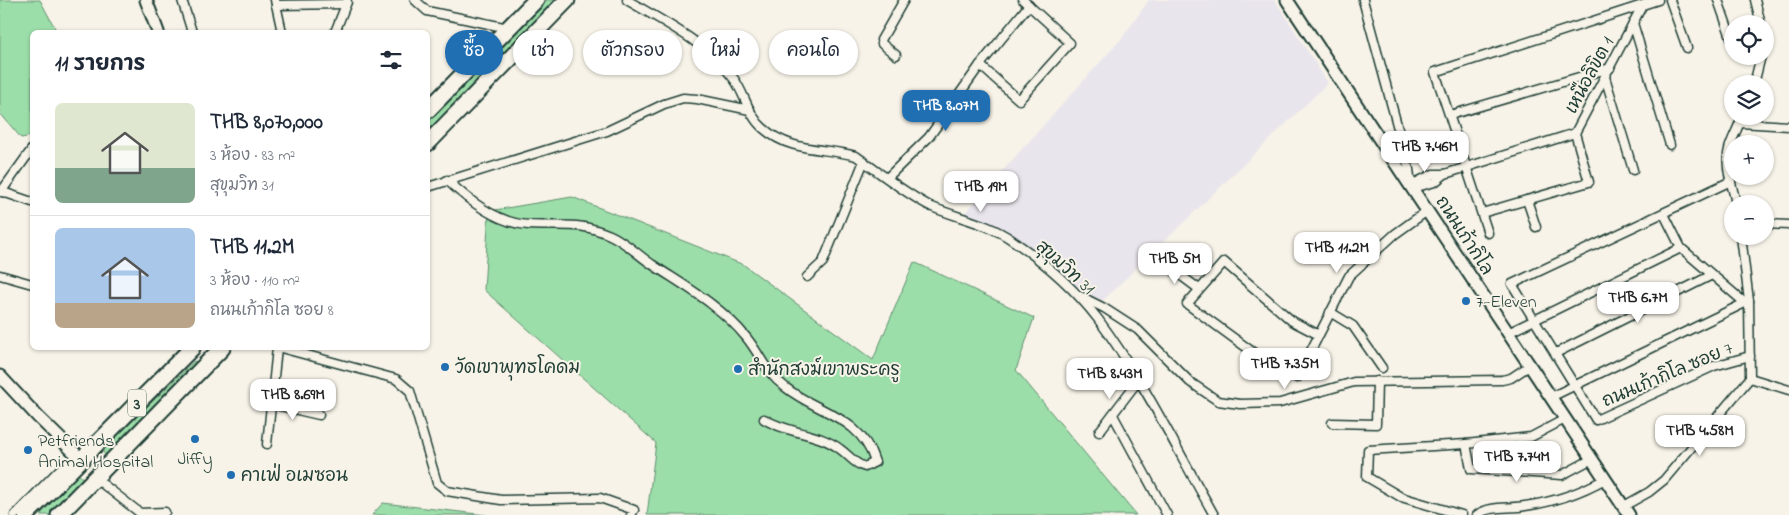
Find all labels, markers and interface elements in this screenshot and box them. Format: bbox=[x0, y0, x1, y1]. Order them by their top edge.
map controls bbox=[1724, 15, 1774, 245]
button: locate bbox=[1724, 15, 1774, 65]
chip: ซื้อ bbox=[445, 30, 503, 75]
chip: เช่า bbox=[513, 30, 573, 75]
chip: ตัวกรอง bbox=[583, 30, 682, 75]
chip: ใหม่ bbox=[692, 30, 759, 75]
chip: คอนโด bbox=[769, 30, 858, 75]
street label: เหนือลิขิต 1 bbox=[1559, 32, 1622, 119]
icon: filters bbox=[377, 46, 405, 74]
text: 11 รายการ bbox=[55, 50, 145, 80]
button: layers bbox=[1724, 75, 1774, 125]
pin: THB 8.07M bbox=[889, 90, 1003, 132]
text: THB 8.07M bbox=[913, 94, 979, 118]
text: THB 8,070,000 bbox=[210, 108, 323, 138]
icon: home bbox=[95, 123, 155, 183]
pin: THB 7.46M bbox=[1368, 130, 1482, 173]
text: THB 7.46M bbox=[1392, 135, 1458, 159]
button: + bbox=[1724, 135, 1774, 185]
text: 3 ห้อง · 83 m² bbox=[210, 144, 295, 168]
pin: THB 19M bbox=[935, 170, 1027, 213]
text: สุขุมวิท 31 bbox=[210, 174, 274, 198]
text: THB 19M bbox=[955, 175, 1007, 199]
street label: ถนนเก้ากิโล bbox=[1428, 190, 1500, 281]
button: − bbox=[1724, 195, 1774, 245]
pin: THB 11.2M bbox=[1280, 232, 1394, 274]
text: THB 11.2M bbox=[210, 233, 294, 263]
street label: สุขุมวิท 31 bbox=[1029, 235, 1100, 302]
text: THB 11.2M bbox=[1305, 236, 1369, 260]
pin: THB 5M bbox=[1134, 242, 1216, 285]
text: THB 5M bbox=[1149, 247, 1201, 271]
icon: home bbox=[95, 248, 155, 308]
text: 3 ห้อง · 110 m² bbox=[210, 269, 300, 293]
pin: THB 6.7M bbox=[1586, 282, 1690, 324]
text: THB 6.7M bbox=[1608, 286, 1668, 310]
place label: 7-Eleven bbox=[1476, 290, 1537, 316]
marker: 7-Eleven bbox=[1460, 295, 1472, 307]
text: ถนนเก้ากิโล ซอย 8 bbox=[210, 299, 334, 323]
street label: ถนนเก้ากิโล ซอย 7 bbox=[1598, 334, 1738, 415]
pin: THB 7.35M bbox=[1228, 348, 1342, 390]
text: THB 7.35M bbox=[1251, 352, 1319, 376]
place label: วัดเขาพุทธโคดม bbox=[455, 354, 580, 382]
place label: สำนักสงฆ์เขาพระครู bbox=[748, 356, 900, 384]
pin: THB 8.43M bbox=[1053, 358, 1167, 400]
marker: วัดเขาพุทธโคดม bbox=[439, 361, 451, 373]
text: THB 8.43M bbox=[1077, 362, 1143, 386]
marker: สำนักสงฆ์เขาพระครู bbox=[732, 363, 744, 375]
pin: THB 8.69M bbox=[236, 378, 350, 421]
text: THB 8.69M bbox=[261, 383, 325, 407]
road number: 3 bbox=[128, 389, 146, 416]
pin: THB 4.58M bbox=[1643, 414, 1757, 457]
text: THB 4.58M bbox=[1666, 419, 1734, 443]
place label: Petfriends Animal Hospital bbox=[38, 429, 153, 476]
marker: Jiffy bbox=[189, 433, 201, 445]
pin: THB 7.74M bbox=[1460, 440, 1574, 483]
marker: Petfriends Animal Hospital bbox=[22, 444, 34, 456]
text: THB 7.74M bbox=[1484, 445, 1550, 469]
place label: Jiffy bbox=[178, 447, 212, 473]
place label: คาเฟ่ อเมซอน bbox=[241, 463, 348, 490]
marker: คาเฟ่ อเมซอน bbox=[225, 469, 237, 481]

